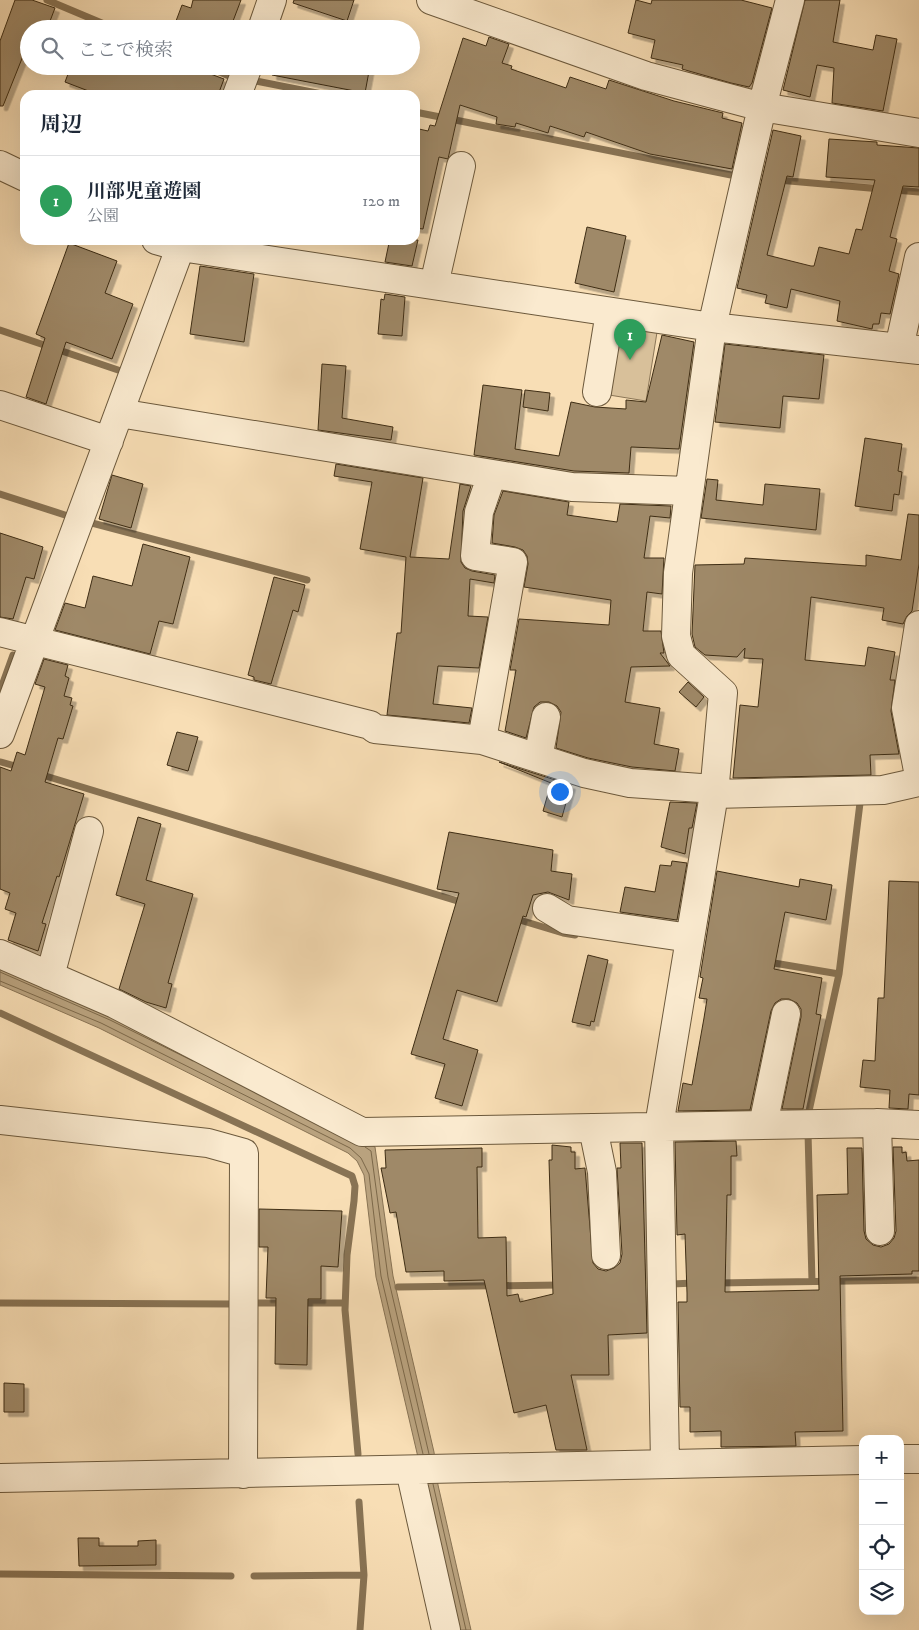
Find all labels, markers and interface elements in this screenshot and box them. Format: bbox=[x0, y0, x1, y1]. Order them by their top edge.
search box bbox=[20, 20, 420, 75]
icon: search bbox=[38, 34, 66, 62]
text: ここで検索 bbox=[78, 39, 173, 62]
text: 周辺 bbox=[40, 112, 82, 138]
text: 川部児童遊園 bbox=[87, 180, 201, 203]
text: 1 bbox=[53, 191, 59, 211]
text: 120 m bbox=[362, 191, 400, 211]
text: 公園 bbox=[87, 206, 119, 226]
pin: 1 bbox=[614, 319, 646, 360]
your location bbox=[547, 779, 573, 805]
map controls bbox=[859, 1435, 904, 1615]
button: + bbox=[859, 1435, 904, 1480]
button: − bbox=[859, 1480, 904, 1525]
button: locate bbox=[859, 1525, 904, 1570]
button: layers bbox=[859, 1570, 904, 1615]

